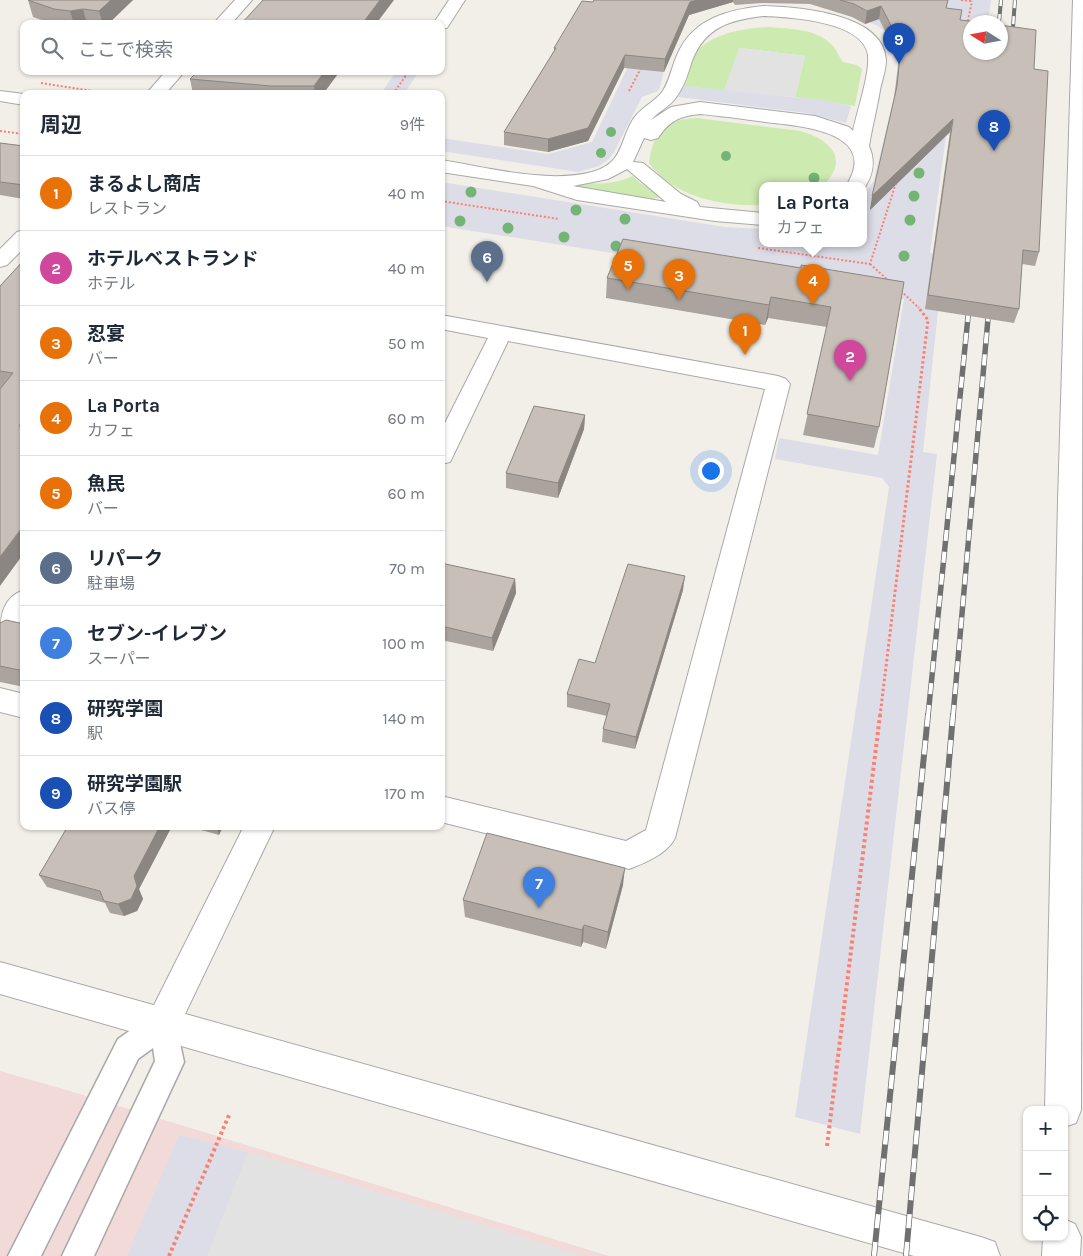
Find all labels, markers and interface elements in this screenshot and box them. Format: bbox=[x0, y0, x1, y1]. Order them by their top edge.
north arrow bbox=[963, 15, 1008, 60]
search box bbox=[20, 20, 445, 75]
pin: 9 bbox=[883, 23, 915, 64]
icon: search bbox=[38, 34, 66, 62]
text: ここで検索 bbox=[78, 39, 173, 61]
pin: 8 bbox=[978, 110, 1010, 151]
text: 周辺 bbox=[40, 113, 82, 137]
text: 9件 bbox=[400, 115, 425, 134]
text: まるよし商店 bbox=[87, 173, 201, 195]
popup bbox=[759, 182, 867, 247]
text: 1 bbox=[53, 184, 59, 203]
text: 40 m bbox=[388, 184, 425, 203]
text: La Porta bbox=[776, 192, 850, 214]
text: レストラン bbox=[87, 199, 167, 218]
text: カフェ bbox=[776, 218, 824, 237]
pin: 6 bbox=[471, 241, 503, 282]
text: ホテルベストランド bbox=[87, 248, 258, 270]
pin: 5 bbox=[612, 249, 644, 290]
text: 2 bbox=[51, 259, 61, 278]
text: 40 m bbox=[388, 259, 425, 278]
pin: 3 bbox=[663, 259, 695, 300]
pin: 4 bbox=[797, 264, 829, 305]
text: ホテル bbox=[87, 274, 135, 293]
pin: 1 bbox=[729, 314, 761, 355]
text: 忍宴 bbox=[87, 323, 125, 345]
text: 3 bbox=[51, 334, 61, 353]
text: 50 m bbox=[388, 334, 425, 353]
pin: 2 bbox=[834, 340, 866, 381]
text: バー bbox=[87, 349, 119, 368]
text: La Porta bbox=[87, 395, 160, 417]
text: 4 bbox=[51, 409, 61, 428]
text: 60 m bbox=[388, 409, 425, 428]
text: カフェ bbox=[87, 421, 135, 440]
your location bbox=[698, 458, 724, 484]
text: 魚民 bbox=[87, 473, 125, 495]
text: 5 bbox=[51, 484, 61, 503]
text: 60 m bbox=[388, 484, 425, 503]
text: バー bbox=[87, 499, 119, 518]
text: リパーク bbox=[87, 548, 163, 570]
text: 6 bbox=[51, 559, 61, 578]
text: 70 m bbox=[389, 559, 425, 578]
text: 駐車場 bbox=[87, 574, 135, 593]
text: セブン-イレブン bbox=[87, 623, 227, 645]
text: 7 bbox=[52, 634, 60, 653]
text: 100 m bbox=[382, 634, 425, 653]
text: スーパー bbox=[87, 649, 151, 668]
text: 研究学園 bbox=[87, 698, 163, 720]
text: 8 bbox=[51, 709, 61, 728]
text: 140 m bbox=[383, 709, 425, 728]
text: 駅 bbox=[87, 724, 103, 743]
text: 研究学園駅 bbox=[87, 773, 182, 795]
text: 9 bbox=[51, 784, 61, 803]
text: 170 m bbox=[384, 784, 425, 803]
text: バス停 bbox=[87, 799, 135, 818]
pin: 7 bbox=[523, 867, 555, 908]
map controls bbox=[1023, 1106, 1068, 1241]
button: + bbox=[1023, 1106, 1068, 1151]
button: − bbox=[1023, 1151, 1068, 1196]
button: locate bbox=[1023, 1196, 1068, 1241]

